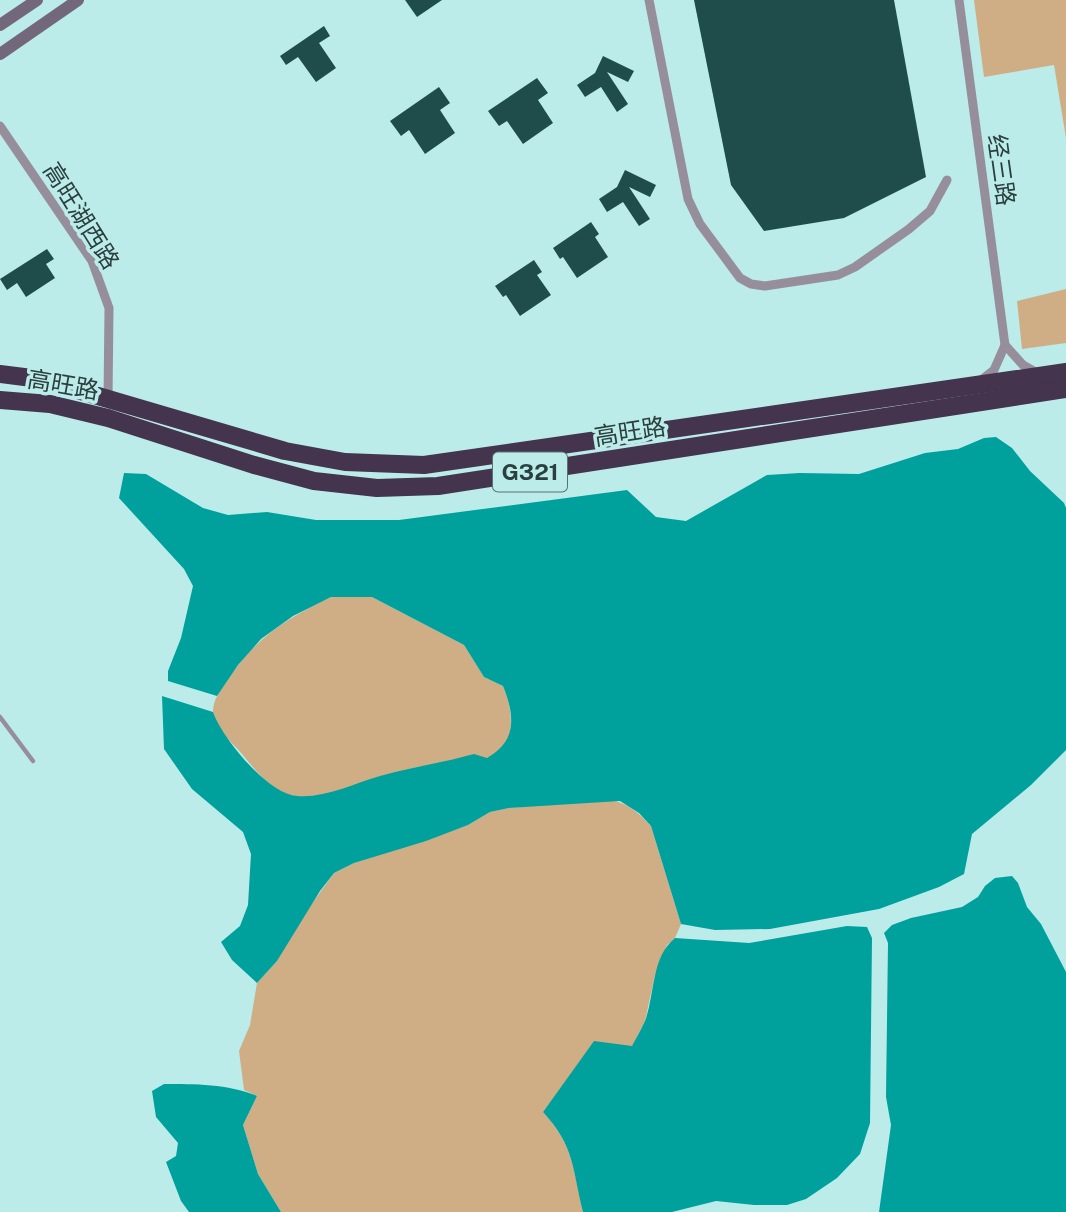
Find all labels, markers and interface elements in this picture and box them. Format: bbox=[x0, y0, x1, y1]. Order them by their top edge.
street label: 经三路 bbox=[983, 132, 1021, 207]
street label: 高旺湖西路 bbox=[38, 157, 126, 274]
street label: 高旺路 bbox=[25, 364, 101, 404]
street label: 高旺路 bbox=[592, 412, 668, 450]
road number: G321 bbox=[493, 452, 567, 492]

